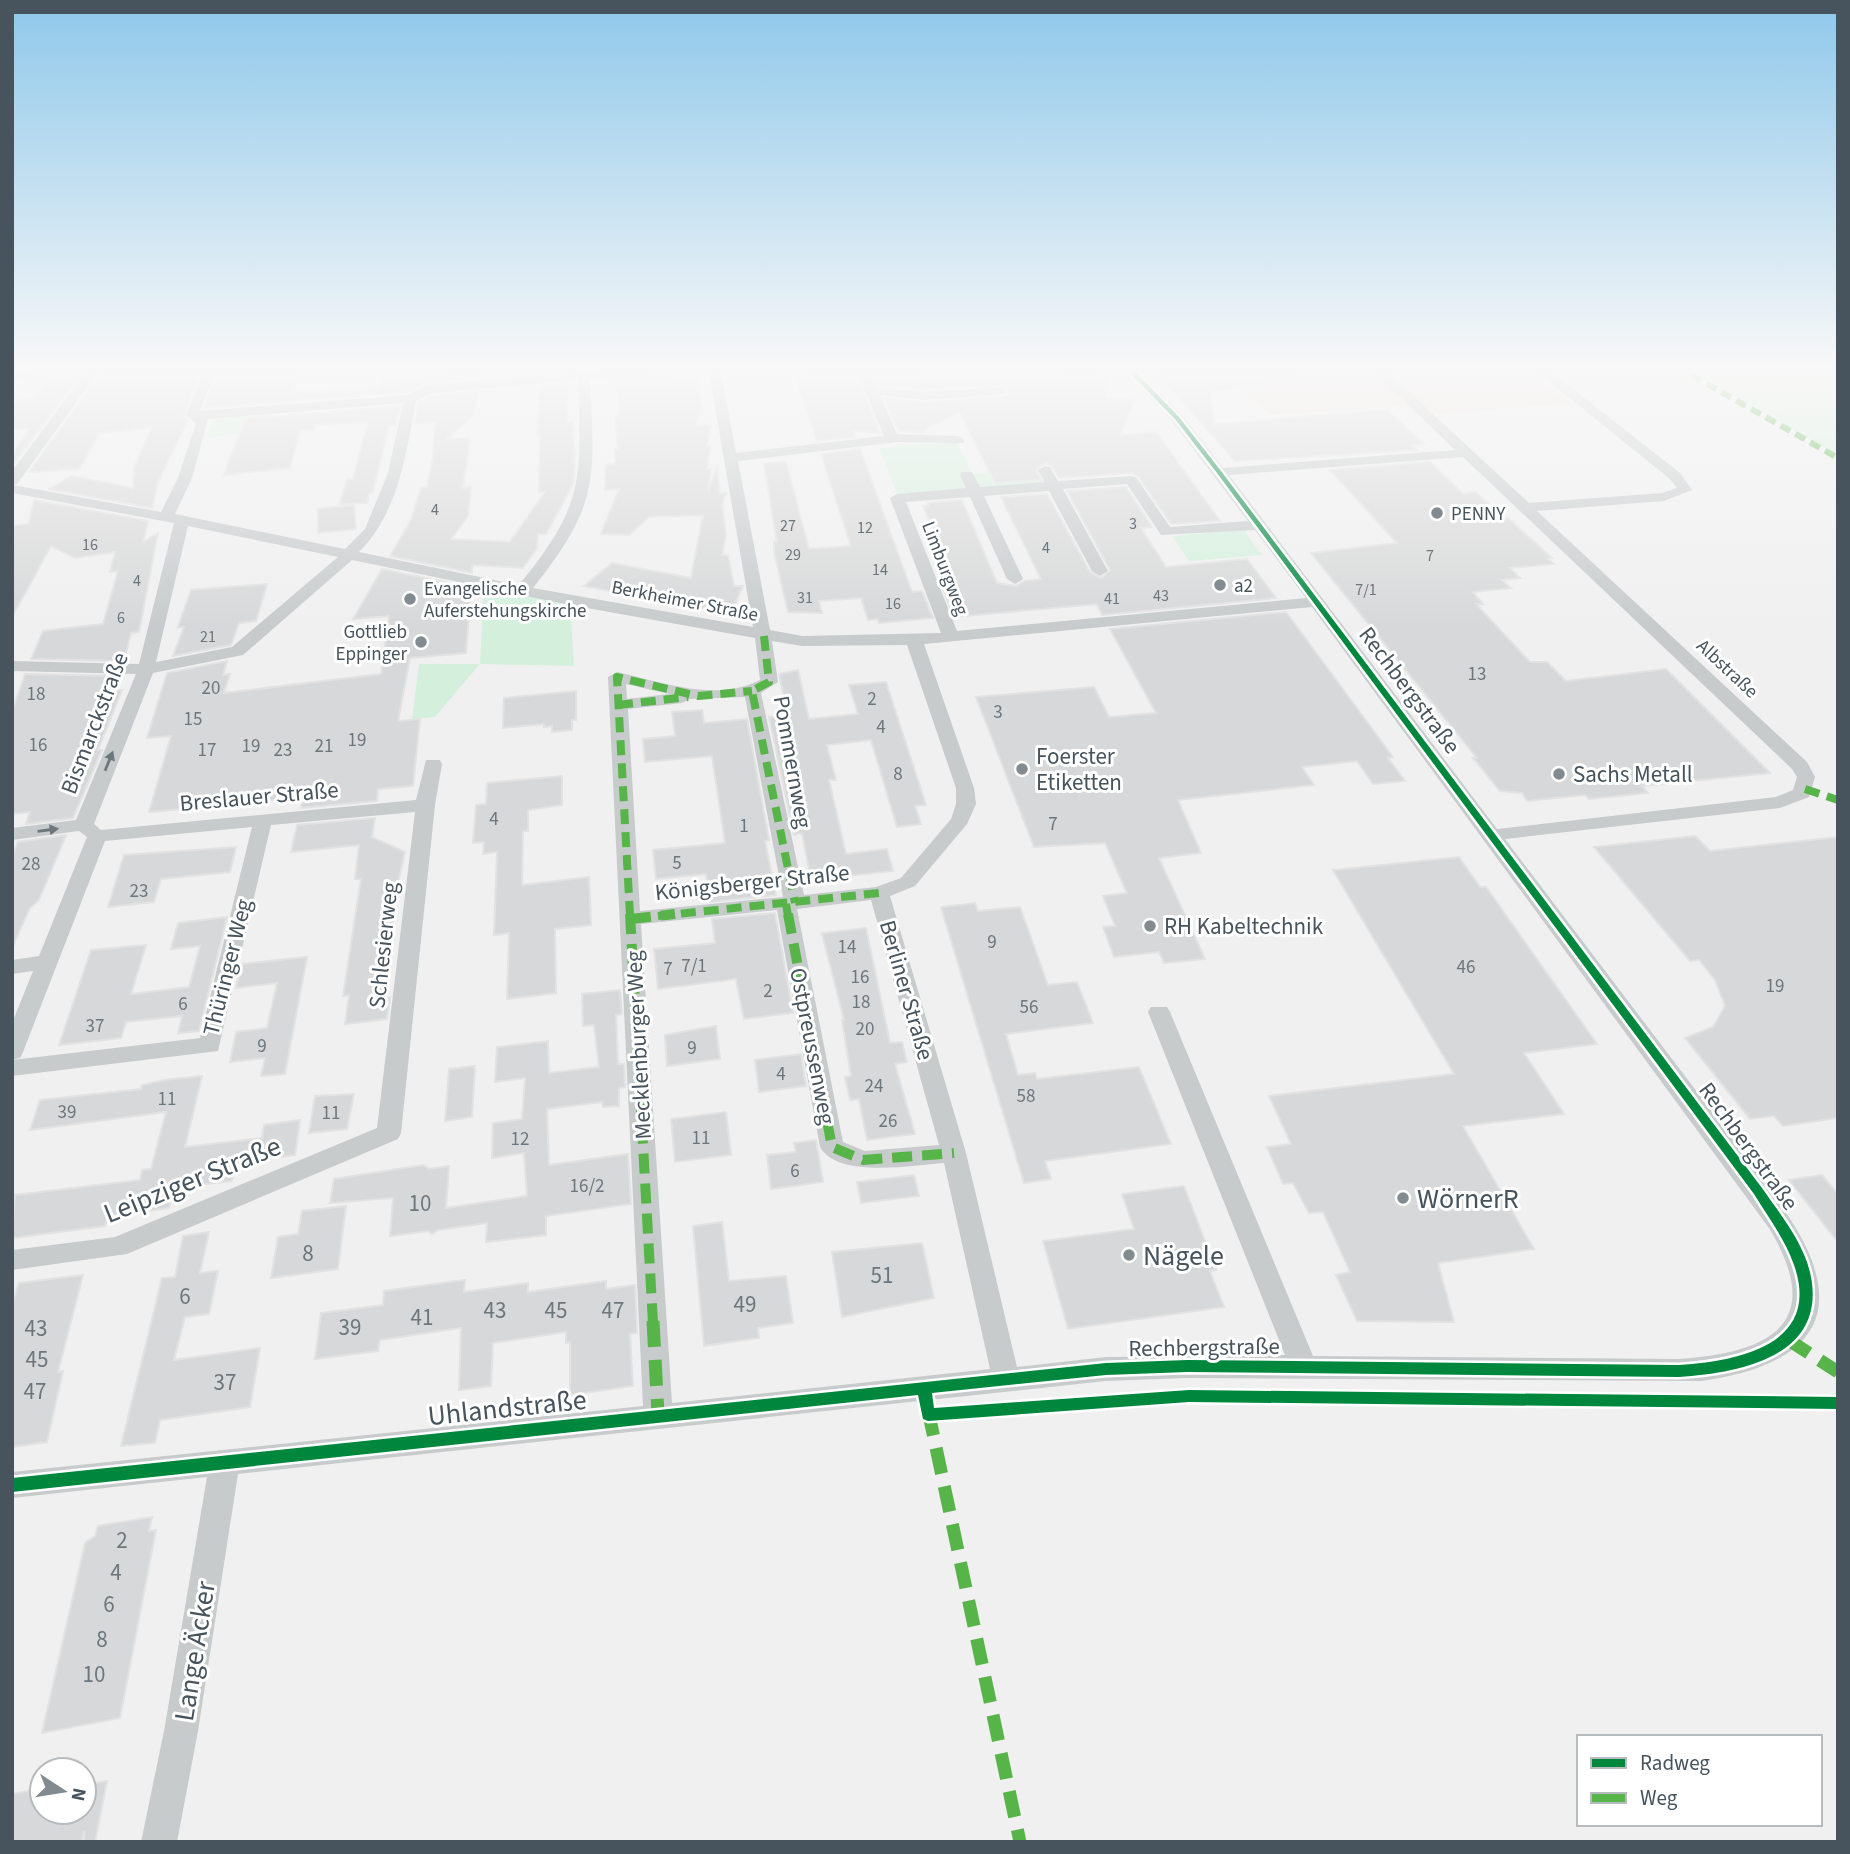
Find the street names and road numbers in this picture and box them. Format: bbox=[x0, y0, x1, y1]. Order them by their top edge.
street label: Limburgweg bbox=[914, 518, 975, 620]
street label: Berkheimer Straße bbox=[609, 574, 760, 629]
street label: Rechbergstraße bbox=[1351, 620, 1468, 761]
street label: Albstraße bbox=[1690, 633, 1764, 705]
street label: Bismarckstraße bbox=[52, 647, 137, 799]
street label: Pommernweg bbox=[765, 693, 820, 831]
street label: Breslauer Straße bbox=[178, 773, 340, 820]
street label: Königsberger Straße bbox=[653, 856, 851, 909]
street label: Schlesierweg bbox=[360, 880, 407, 1010]
street label: Thüringer Weg bbox=[195, 895, 260, 1039]
street label: Berliner Straße bbox=[871, 916, 942, 1064]
street label: Mecklenburger Weg bbox=[617, 949, 660, 1140]
street label: Ostpreussenweg bbox=[781, 965, 844, 1128]
street label: Rechbergstraße bbox=[1691, 1075, 1806, 1217]
street label: Leipziger Straße bbox=[98, 1126, 287, 1234]
street label: Rechbergstraße bbox=[1128, 1330, 1280, 1365]
street label: Uhlandstraße bbox=[426, 1380, 588, 1436]
street label: Lange Äcker bbox=[164, 1578, 226, 1724]

